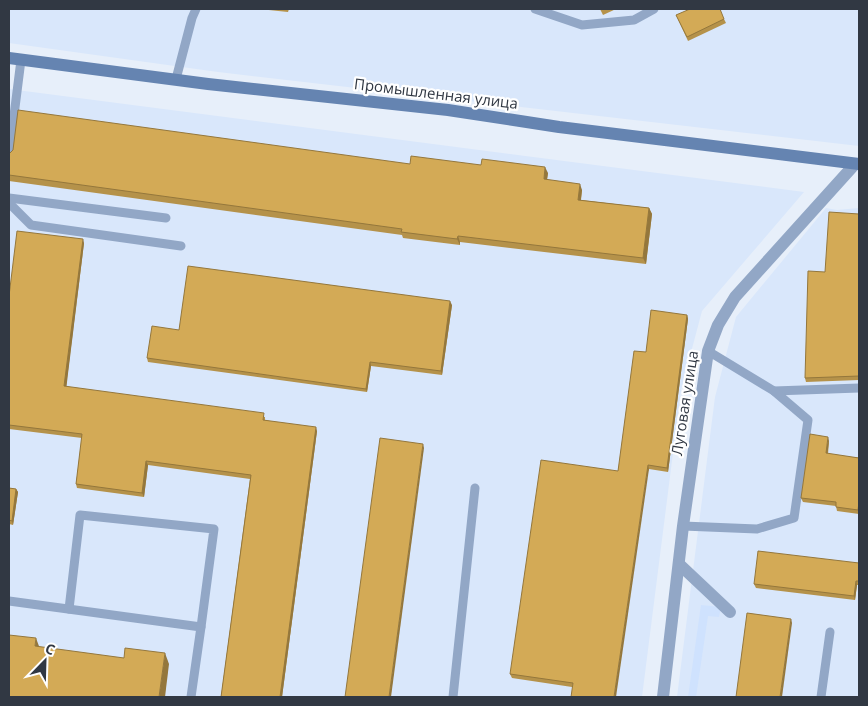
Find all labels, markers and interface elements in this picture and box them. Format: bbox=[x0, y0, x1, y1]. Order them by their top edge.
street label: Промышленная улица bbox=[353, 73, 519, 113]
street label: Луговая улица bbox=[666, 349, 702, 457]
north arrow bbox=[20, 636, 70, 686]
text: С bbox=[42, 638, 58, 659]

